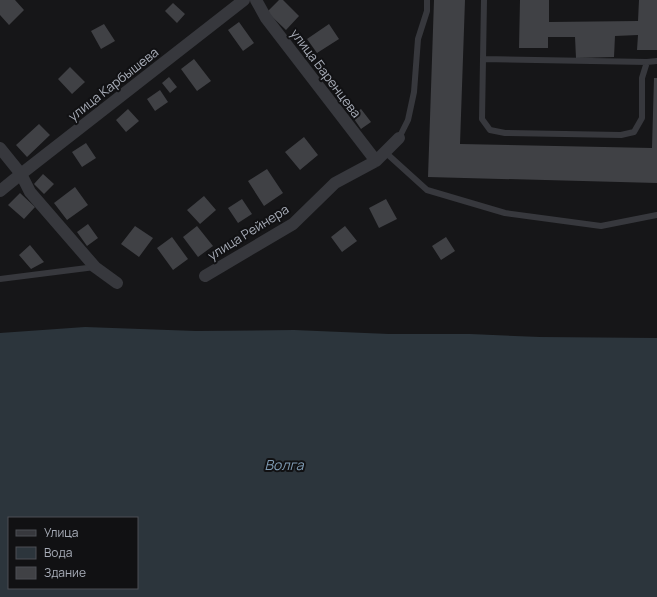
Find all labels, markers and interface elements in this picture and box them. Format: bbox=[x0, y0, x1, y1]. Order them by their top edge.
street label: улица Баренцева bbox=[287, 25, 365, 121]
street label: улица Карбышева bbox=[64, 43, 162, 125]
street label: улица Рейнера bbox=[204, 200, 292, 264]
water label: Волга bbox=[265, 455, 305, 474]
legend bbox=[8, 517, 138, 589]
text: Улица bbox=[44, 524, 78, 541]
text: Вода bbox=[44, 544, 72, 561]
text: Здание bbox=[44, 564, 86, 581]

